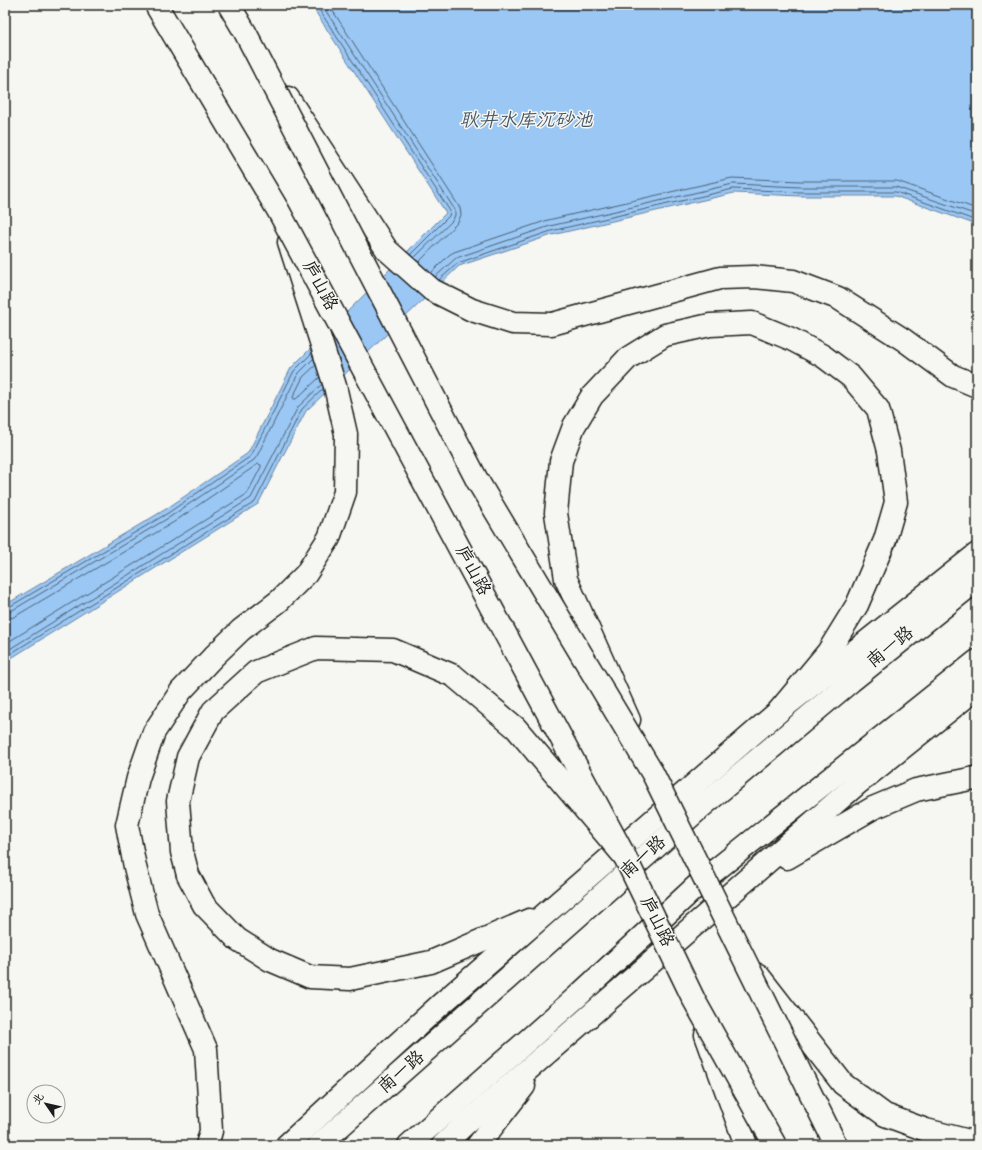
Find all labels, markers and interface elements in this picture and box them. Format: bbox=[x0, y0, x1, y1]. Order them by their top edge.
water label: 耿井水库沉砂池 bbox=[459, 108, 593, 135]
street label: 庐山路 bbox=[295, 256, 343, 316]
street label: 庐山路 bbox=[448, 541, 496, 601]
street label: 南一路 bbox=[862, 621, 920, 675]
street label: 南一路 bbox=[615, 830, 673, 886]
street label: 庐山路 bbox=[632, 892, 680, 952]
street label: 南一路 bbox=[373, 1045, 431, 1101]
north arrow bbox=[26, 1084, 66, 1124]
text: 北 bbox=[29, 1090, 48, 1108]

